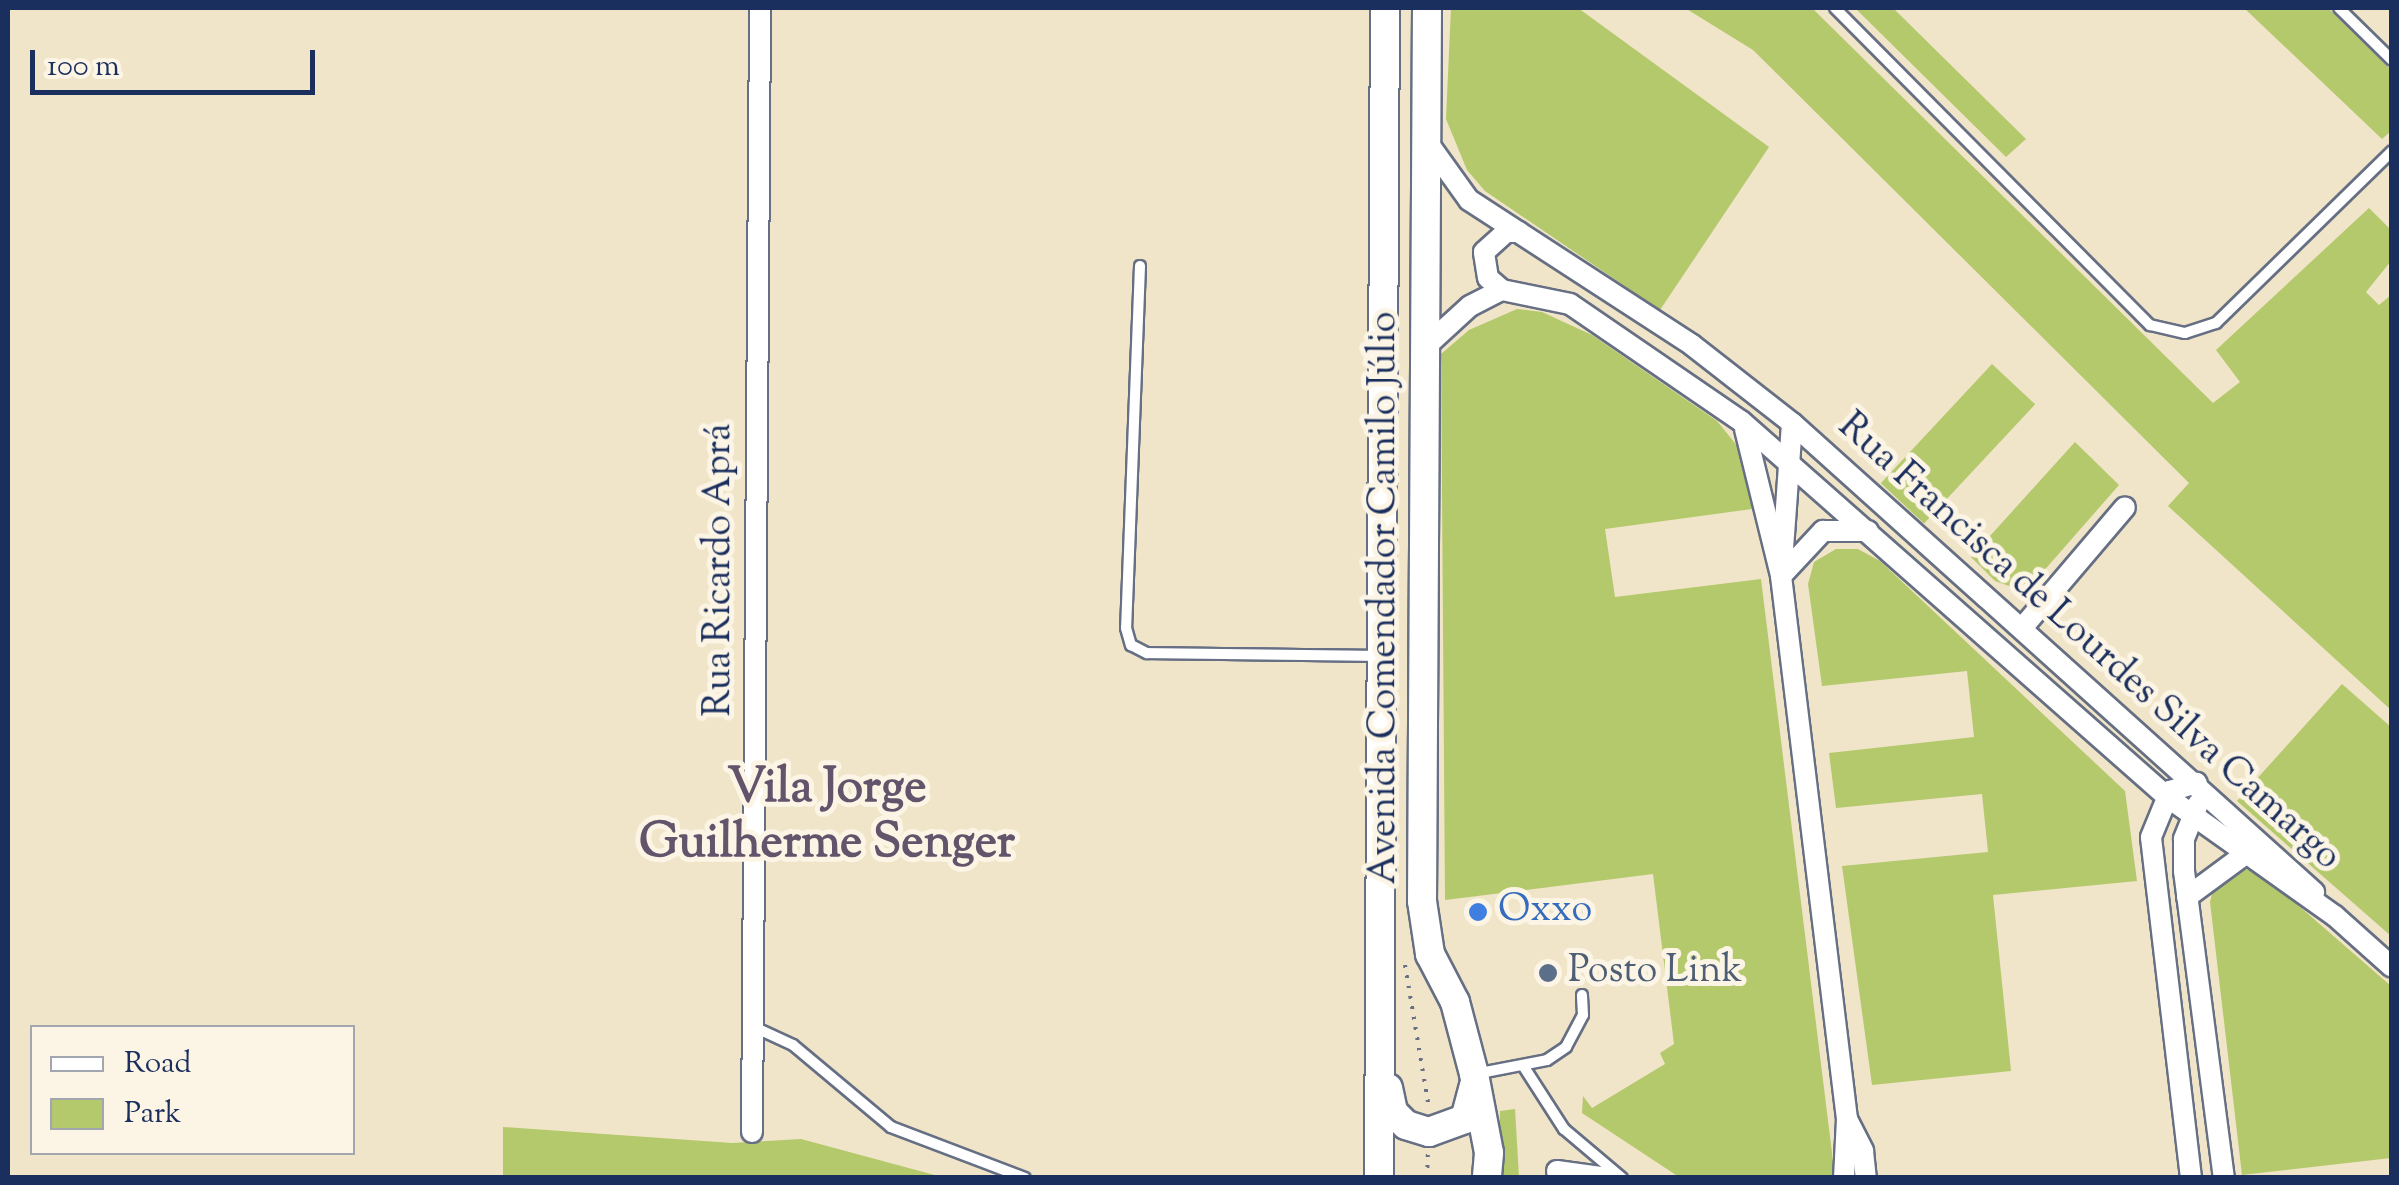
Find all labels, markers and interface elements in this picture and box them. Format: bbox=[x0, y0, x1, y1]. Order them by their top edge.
scale bar bbox=[35, 30, 320, 92]
text: 100 m bbox=[47, 46, 120, 89]
street label: Avenida Comendador Camilo Júlio bbox=[1363, 311, 1409, 885]
street label: Rua Francisca de Lourdes Silva Camargo bbox=[1827, 405, 2349, 881]
street label: Rua Ricardo Aprá bbox=[698, 423, 744, 717]
district label: Vila Jorge Guilherme Senger bbox=[639, 760, 1015, 873]
place label: Oxxo bbox=[1498, 889, 1592, 935]
marker: Oxxo bbox=[1467, 901, 1489, 923]
place label: Posto Link bbox=[1568, 950, 1742, 996]
marker: Posto Link bbox=[1537, 962, 1559, 984]
legend bbox=[30, 1025, 355, 1155]
text: Road bbox=[124, 1043, 191, 1086]
text: Park bbox=[124, 1093, 181, 1136]

